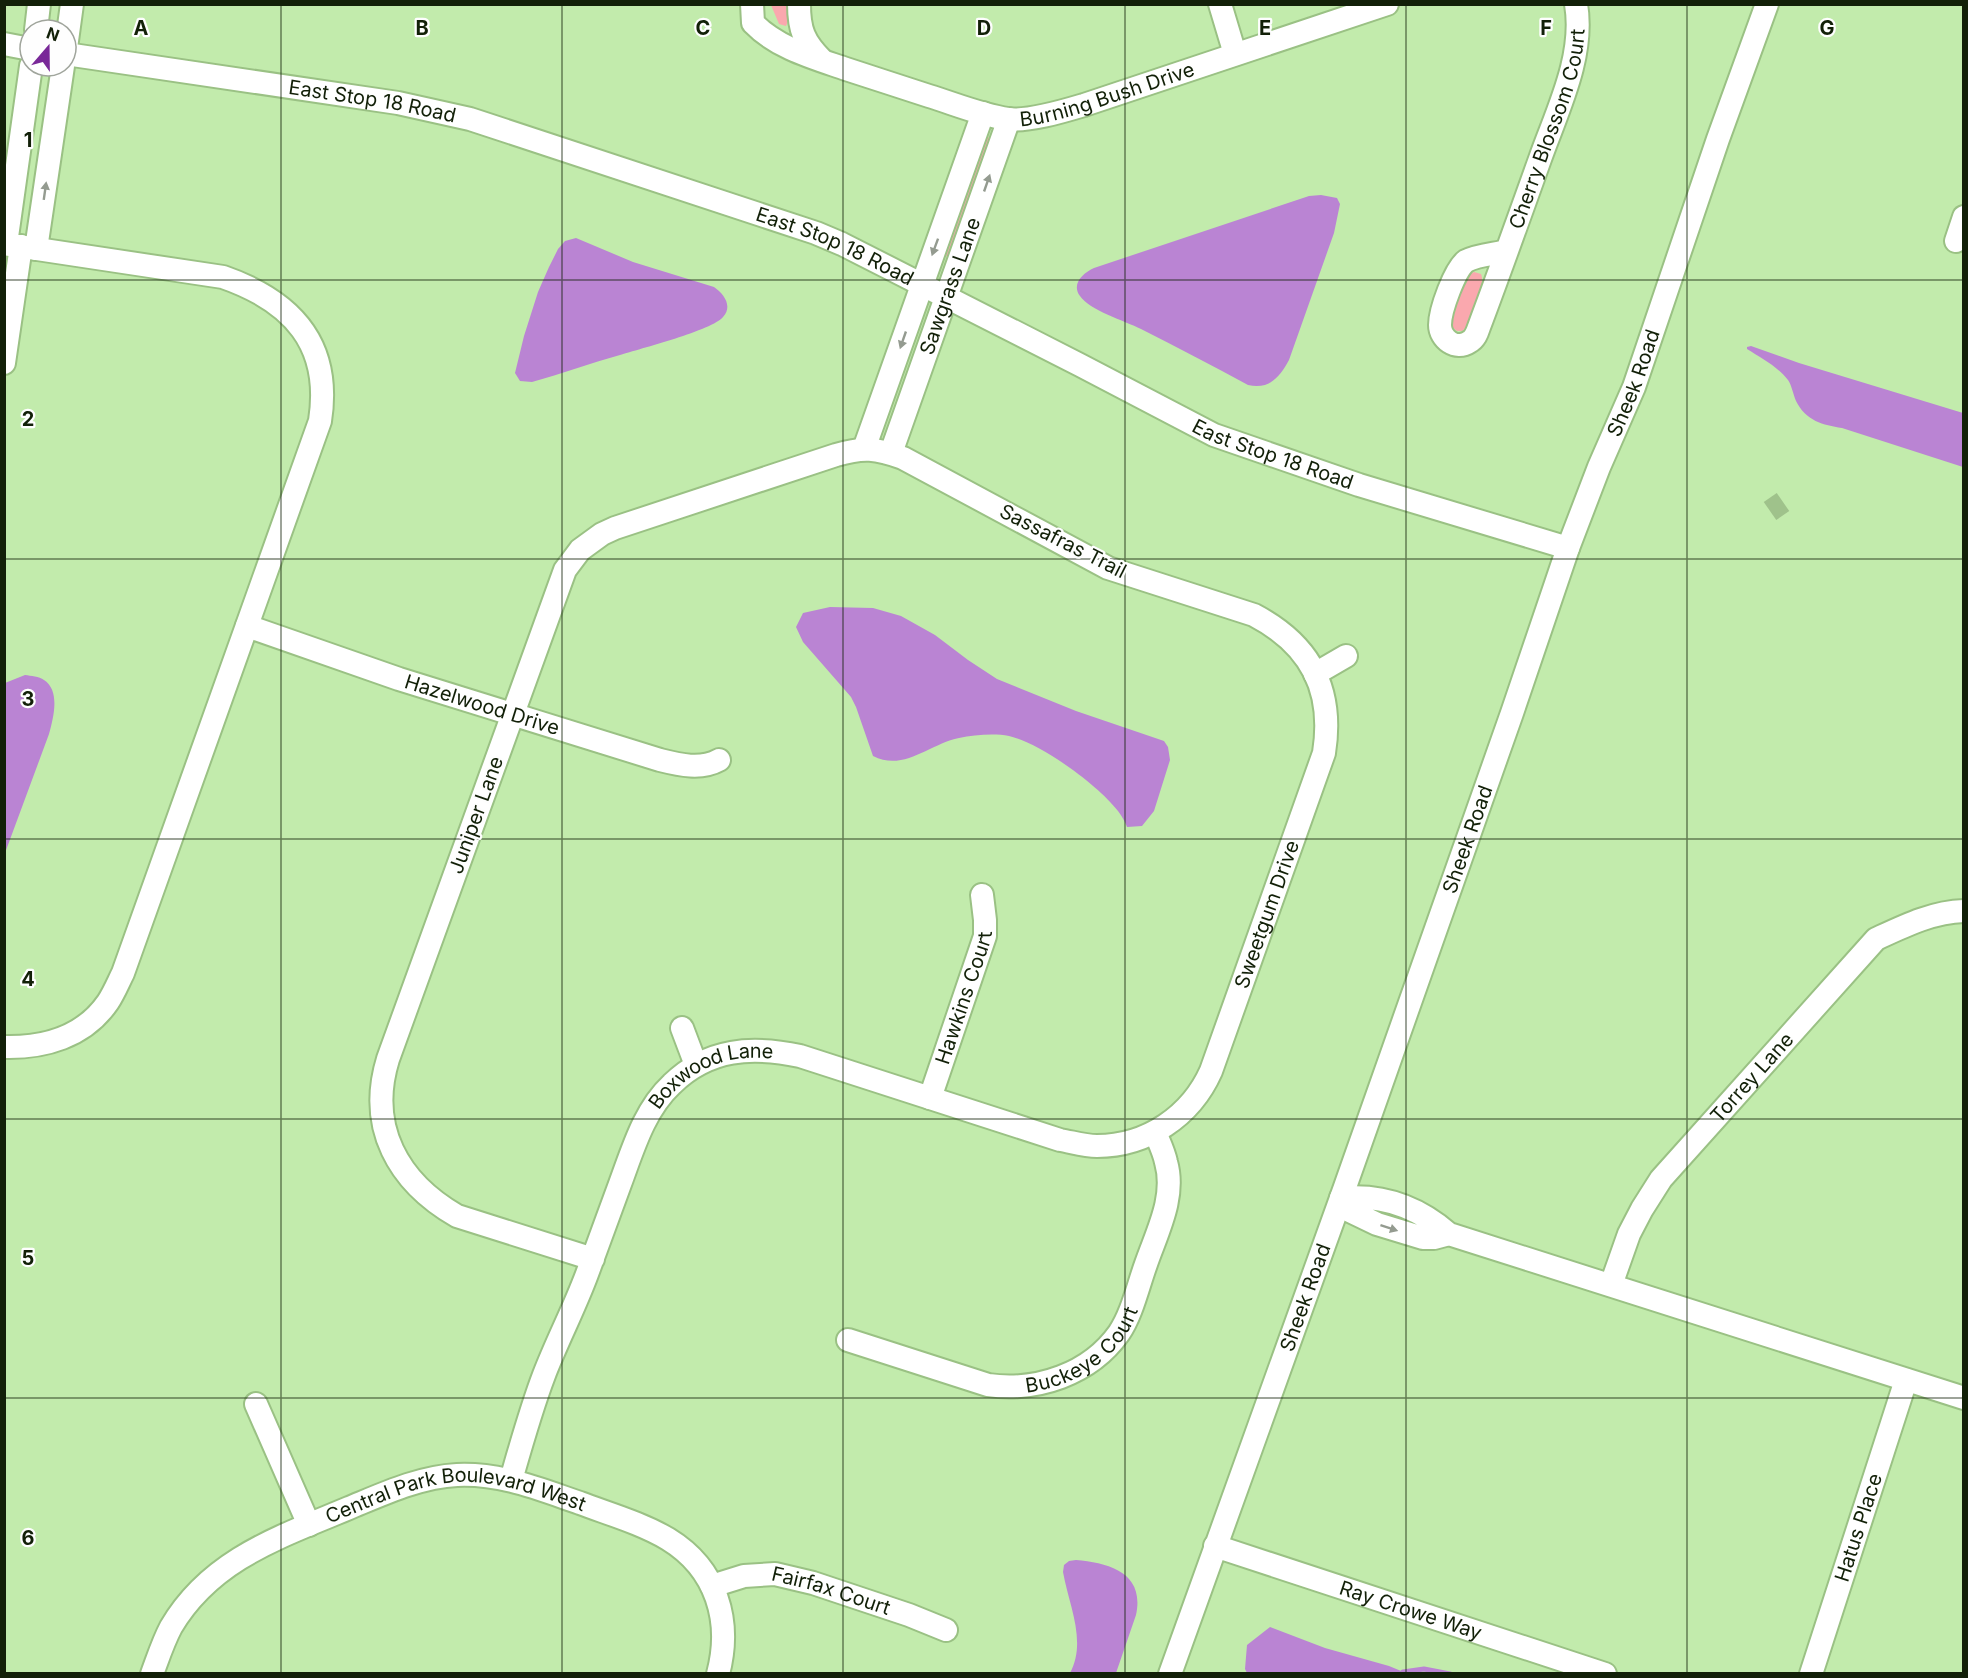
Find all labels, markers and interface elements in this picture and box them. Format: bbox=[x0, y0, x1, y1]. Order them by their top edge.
text: A bbox=[134, 16, 149, 40]
text: B bbox=[415, 16, 429, 40]
text: C bbox=[696, 16, 710, 40]
text: D bbox=[977, 16, 991, 40]
text: E bbox=[1259, 16, 1271, 40]
text: F bbox=[1540, 16, 1552, 40]
text: G bbox=[1819, 16, 1835, 40]
north arrow bbox=[18, 18, 78, 78]
text: N bbox=[44, 22, 62, 45]
street label: Cherry Blossom Court bbox=[1504, 28, 1590, 232]
street label: Burning Bush Drive bbox=[1018, 57, 1198, 132]
street label: East Stop 18 Road bbox=[287, 75, 458, 128]
text: 1 bbox=[24, 128, 32, 152]
one-way arrow bbox=[983, 174, 993, 192]
one-way arrow bbox=[40, 181, 49, 200]
street label: East Stop 18 Road bbox=[753, 202, 918, 290]
street label: Sawgrass Lane bbox=[915, 214, 985, 358]
one-way arrow bbox=[930, 238, 940, 256]
street label: Sheek Road bbox=[1602, 326, 1665, 440]
one-way arrow bbox=[897, 331, 907, 349]
text: 2 bbox=[22, 407, 34, 431]
street label: East Stop 18 Road bbox=[1188, 414, 1357, 494]
street label: Sassafras Trail bbox=[996, 499, 1130, 583]
street label: Hazelwood Drive bbox=[402, 669, 563, 740]
text: 3 bbox=[22, 687, 34, 711]
street label: Juniper Lane bbox=[444, 753, 508, 877]
street label: Sheek Road bbox=[1437, 782, 1498, 897]
street label: Sweetgum Drive bbox=[1229, 837, 1304, 992]
street label: Hawkins Court bbox=[930, 931, 997, 1067]
text: 4 bbox=[21, 967, 35, 991]
street label: Torrey Lane bbox=[1705, 1028, 1798, 1127]
street label: Boxwood Lane bbox=[643, 1039, 774, 1113]
one-way arrow bbox=[1380, 1224, 1398, 1233]
street label: Sheek Road bbox=[1275, 1240, 1336, 1355]
text: 5 bbox=[22, 1246, 34, 1270]
street label: Buckeye Court bbox=[1023, 1303, 1143, 1398]
street label: Central Park Boulevard West bbox=[322, 1463, 590, 1528]
street label: Hatus Place bbox=[1830, 1470, 1887, 1585]
text: 6 bbox=[22, 1526, 35, 1550]
street label: Fairfax Court bbox=[769, 1562, 894, 1620]
street label: Ray Crowe Way bbox=[1337, 1576, 1485, 1645]

